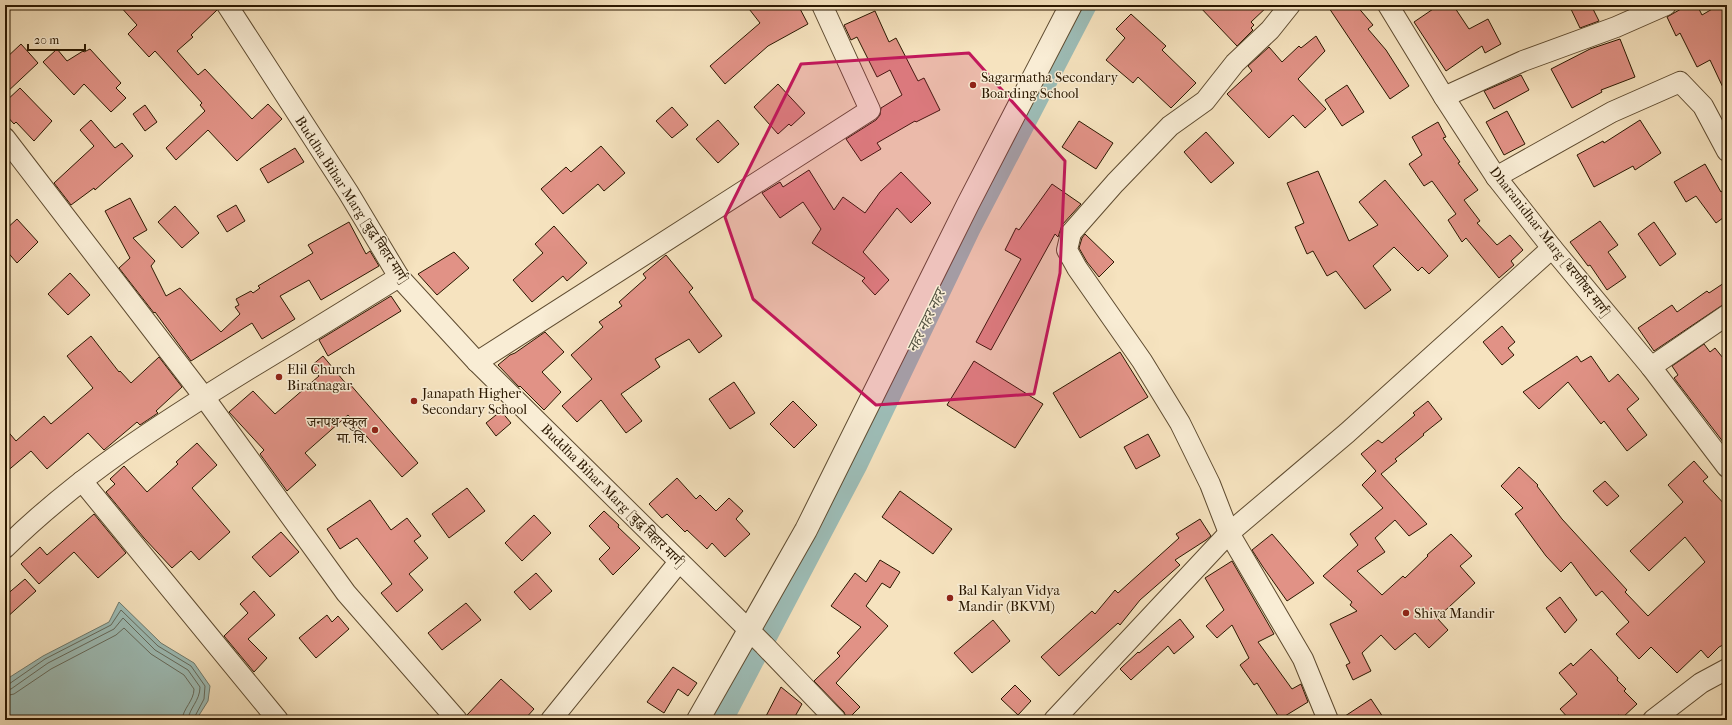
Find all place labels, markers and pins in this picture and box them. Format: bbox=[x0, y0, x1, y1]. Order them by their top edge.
place label: Sagarmatha Secondary Boarding School bbox=[981, 69, 1119, 102]
marker: Sagarmatha Secondary Boarding School bbox=[968, 80, 978, 90]
place label: Elil Church Biratnagar bbox=[287, 361, 355, 394]
marker: Elil Church Biratnagar bbox=[274, 372, 284, 382]
place label: Janapath Higher Secondary School bbox=[421, 385, 527, 418]
marker: Janapath Higher Secondary School bbox=[409, 396, 419, 406]
place label: जनपथ स्कुल मा. वि. bbox=[306, 414, 368, 447]
marker: जनपथ स्कुल मा. वि. bbox=[370, 425, 380, 435]
place label: Bal Kalyan Vidya Mandir (BKVM) bbox=[958, 582, 1061, 615]
marker: Bal Kalyan Vidya Mandir (BKVM) bbox=[945, 593, 955, 603]
place label: Shiva Mandir bbox=[1414, 605, 1494, 622]
marker: Shiva Mandir bbox=[1401, 608, 1411, 618]

